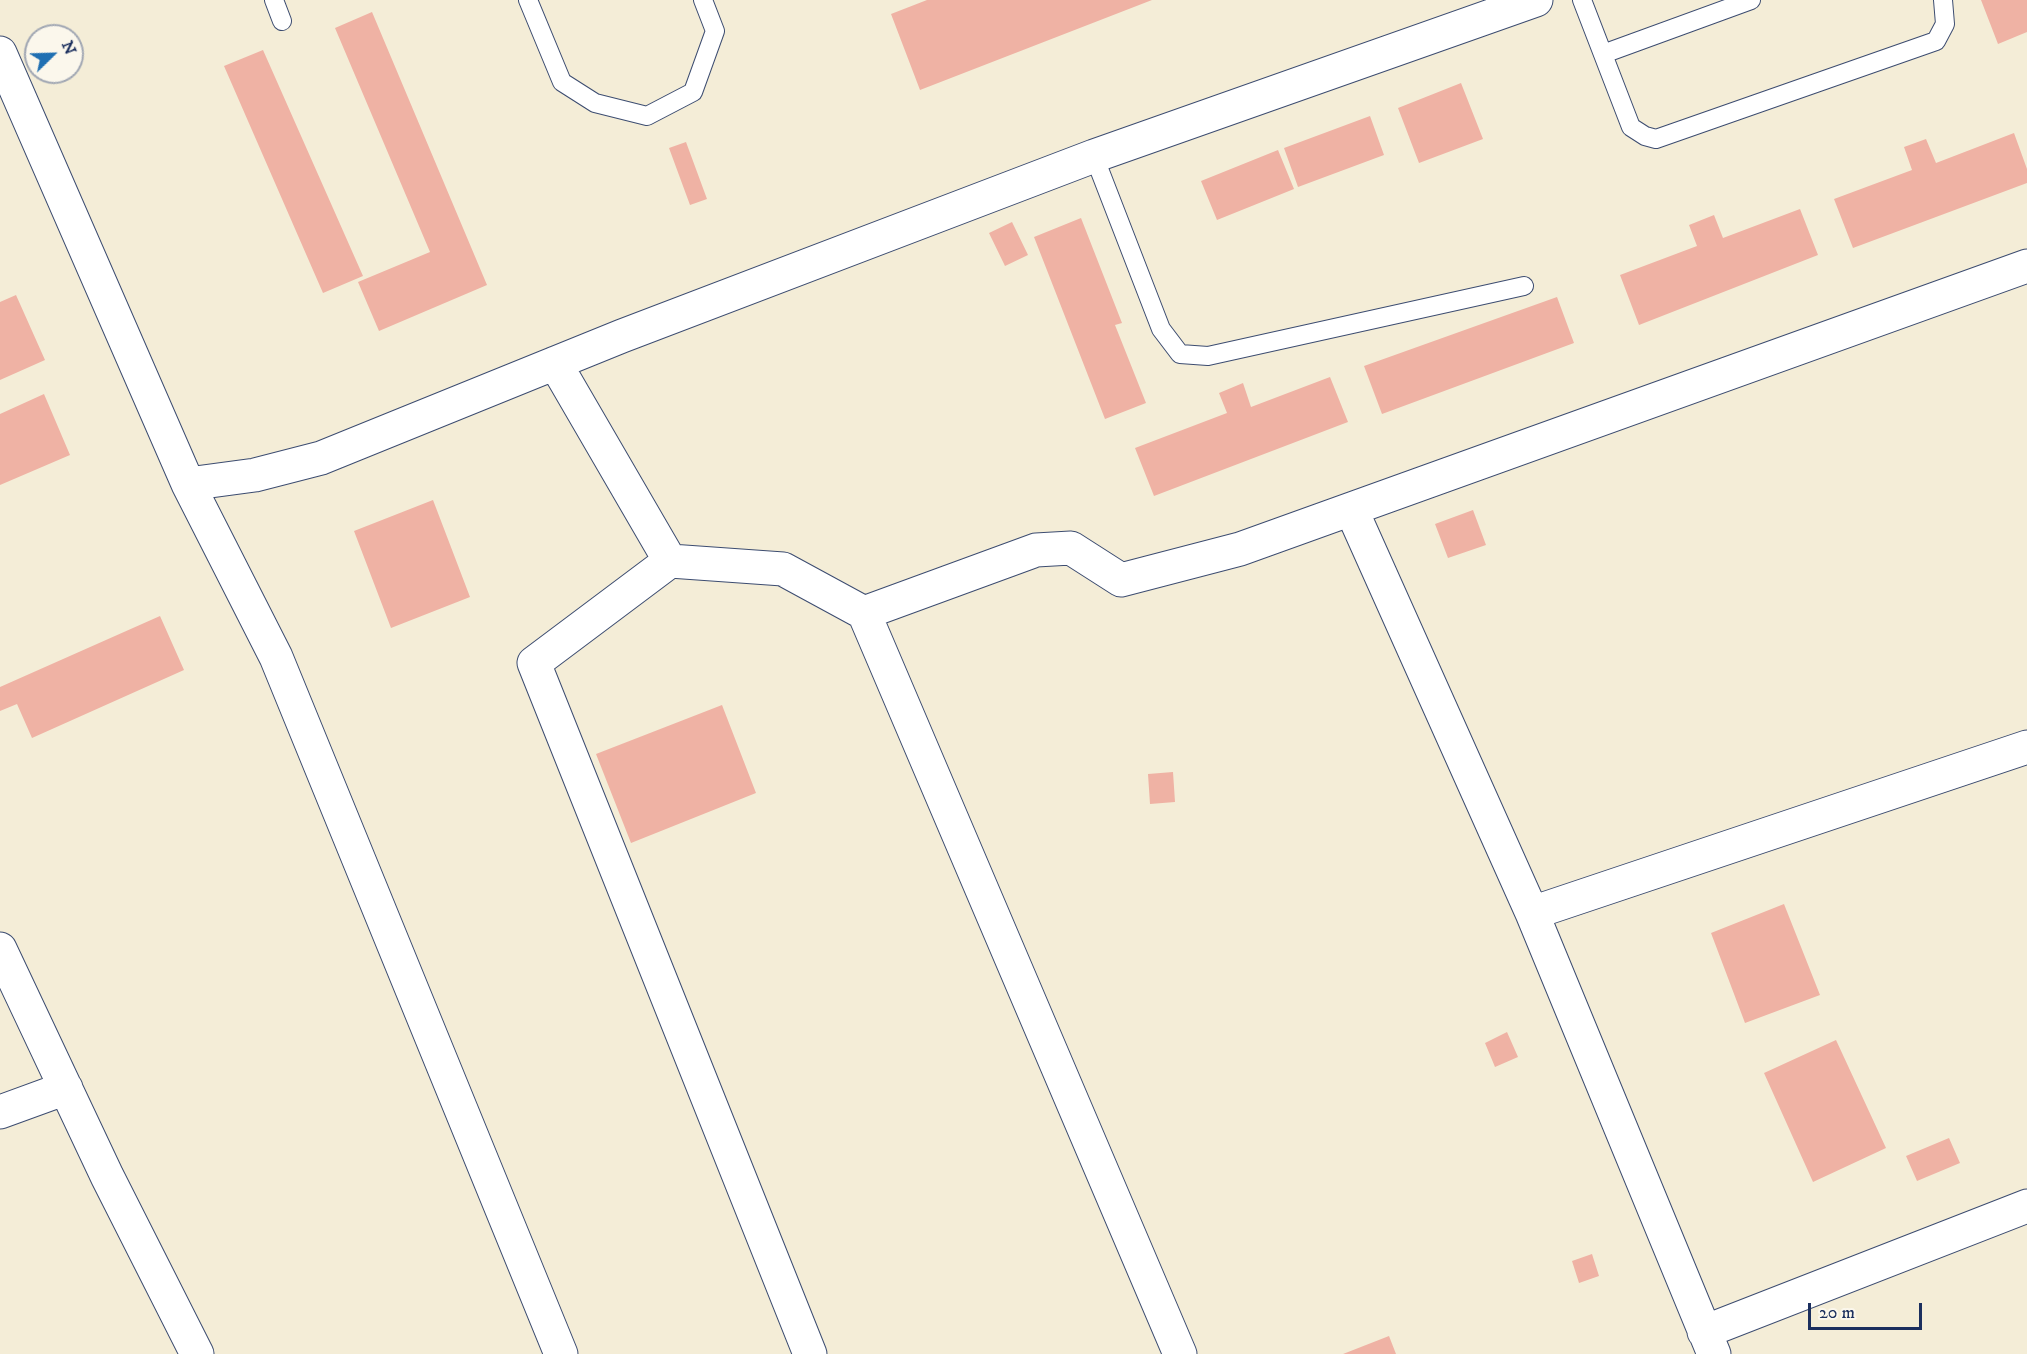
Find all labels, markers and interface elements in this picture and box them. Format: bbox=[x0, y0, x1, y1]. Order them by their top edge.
north arrow bbox=[24, 24, 84, 84]
text: N bbox=[57, 38, 80, 58]
scale bar bbox=[1811, 1291, 1925, 1329]
text: 20 m bbox=[1819, 1302, 1855, 1324]

